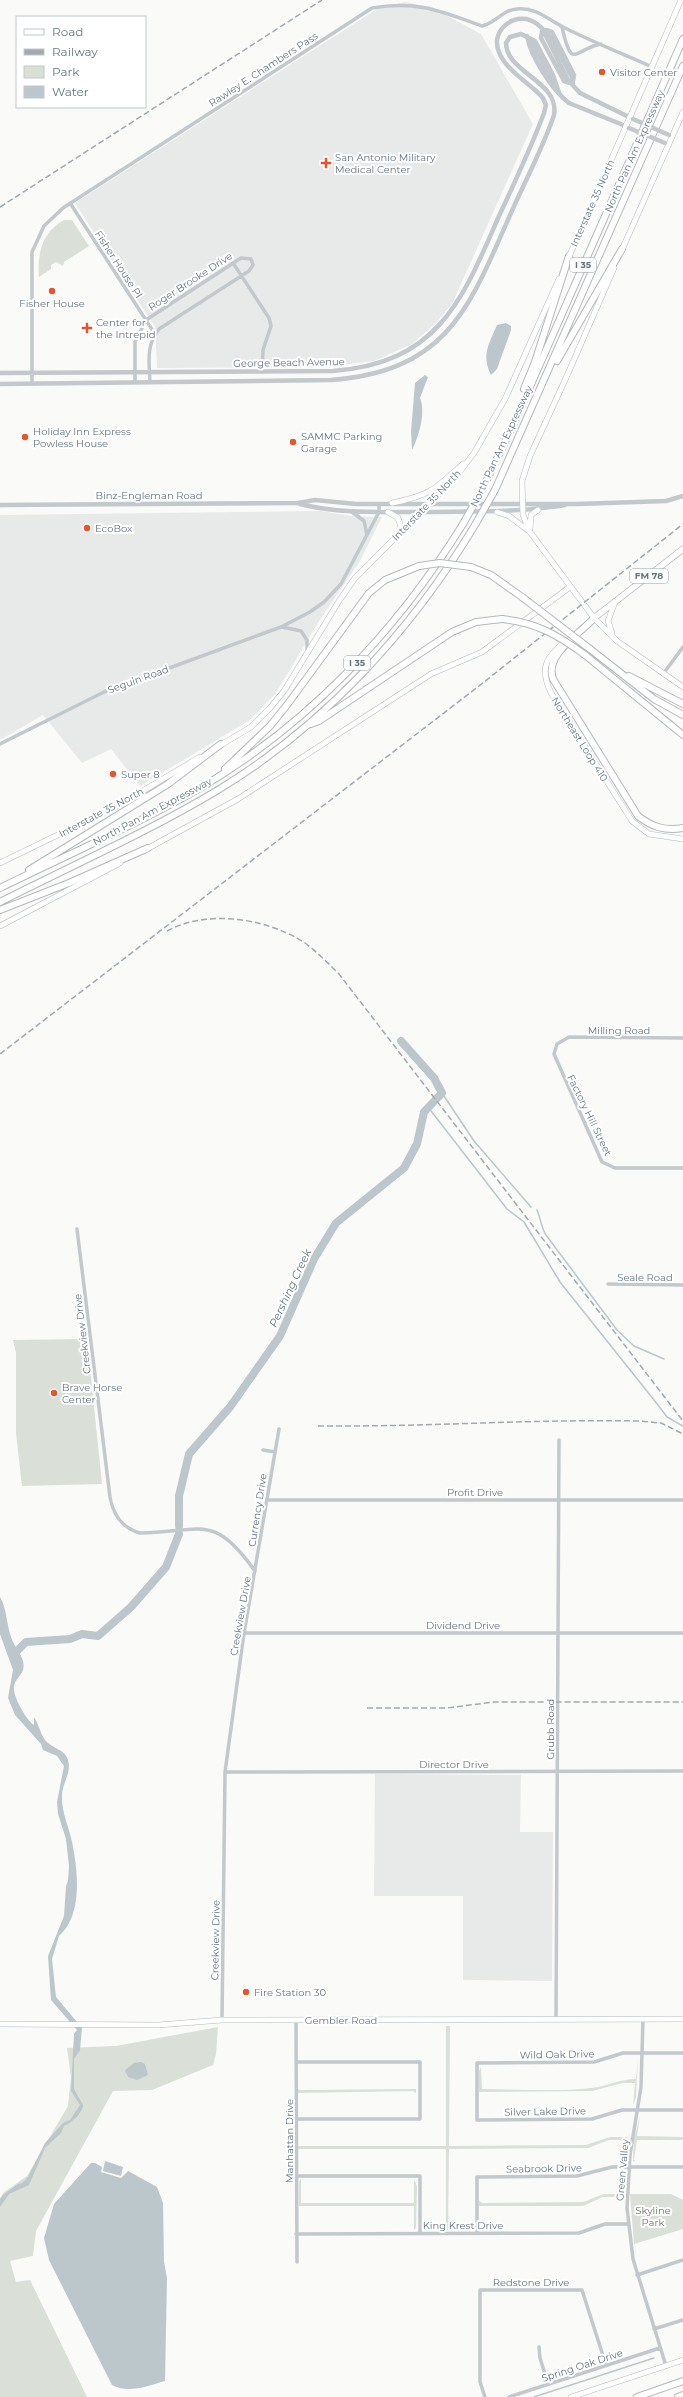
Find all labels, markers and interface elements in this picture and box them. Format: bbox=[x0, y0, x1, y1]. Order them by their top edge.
legend bbox=[16, 16, 146, 108]
text: Road bbox=[52, 24, 83, 39]
street label: Rawley E. Chambers Pass bbox=[206, 29, 320, 110]
text: Railway bbox=[52, 44, 98, 59]
text: Park bbox=[52, 64, 80, 79]
place label: Visitor Center bbox=[610, 66, 677, 79]
marker: Visitor Center bbox=[597, 67, 607, 77]
text: Water bbox=[52, 84, 89, 99]
street label: North Pan Am Expressway bbox=[602, 87, 668, 214]
place label: San Antonio Military Medical Center bbox=[335, 151, 436, 176]
marker: San Antonio Military Medical Center bbox=[320, 157, 332, 169]
street label: Interstate 35 North bbox=[567, 158, 618, 249]
street label: Fisher House Pl bbox=[92, 228, 145, 300]
street label: Roger Brooke Drive bbox=[146, 249, 235, 313]
road number: I 35 bbox=[570, 258, 596, 272]
marker: Fisher House bbox=[47, 286, 57, 296]
place label: Fisher House bbox=[19, 297, 85, 310]
place label: Center for the Intrepid bbox=[96, 316, 156, 341]
marker: Center for the Intrepid bbox=[81, 322, 93, 334]
street label: George Beach Avenue bbox=[233, 355, 345, 370]
street label: North Pan Am Expressway bbox=[468, 383, 536, 509]
place label: Holiday Inn Express Powless House bbox=[33, 425, 131, 450]
place label: SAMMC Parking Garage bbox=[301, 430, 382, 455]
marker: Holiday Inn Express Powless House bbox=[20, 432, 30, 442]
marker: SAMMC Parking Garage bbox=[288, 437, 298, 447]
street label: Interstate 35 North bbox=[389, 467, 464, 544]
street label: Binz-Engleman Road bbox=[96, 489, 202, 502]
place label: EcoBox bbox=[95, 522, 133, 535]
marker: EcoBox bbox=[82, 523, 92, 533]
road number: FM 78 bbox=[630, 569, 668, 583]
road number: I 35 bbox=[344, 656, 370, 670]
street label: Seguin Road bbox=[106, 662, 170, 697]
street label: Northeast Loop 410 bbox=[548, 695, 611, 784]
place label: Super 8 bbox=[121, 768, 160, 781]
marker: Super 8 bbox=[108, 769, 118, 779]
street label: North Pan Am Expressway bbox=[91, 774, 214, 848]
street label: Interstate 35 North bbox=[57, 785, 146, 840]
street label: Milling Road bbox=[588, 1024, 650, 1037]
street label: Factory Hill Street bbox=[564, 1072, 615, 1158]
water label: Pershing Creek bbox=[266, 1246, 314, 1329]
street label: Seale Road bbox=[617, 1271, 673, 1284]
street label: Creekview Drive bbox=[71, 1293, 94, 1375]
place label: Brave Horse Center bbox=[62, 1381, 122, 1406]
marker: Brave Horse Center bbox=[49, 1388, 59, 1398]
street label: Currency Drive bbox=[245, 1472, 270, 1548]
street label: Profit Drive bbox=[447, 1486, 503, 1499]
street label: Creekview Drive bbox=[227, 1575, 254, 1657]
street label: Dividend Drive bbox=[426, 1619, 500, 1632]
street label: Grubb Road bbox=[544, 1699, 557, 1759]
street label: Director Drive bbox=[419, 1758, 489, 1771]
street label: Creekview Drive bbox=[208, 1900, 223, 1980]
place label: Fire Station 30 bbox=[254, 1986, 327, 1999]
marker: Fire Station 30 bbox=[241, 1987, 251, 1997]
street label: Gembler Road bbox=[305, 2014, 377, 2027]
street label: Wild Oak Drive bbox=[520, 2047, 595, 2062]
street label: Manhattan Drive bbox=[283, 2099, 296, 2183]
street label: Silver Lake Drive bbox=[504, 2104, 586, 2119]
street label: Green Valley bbox=[613, 2138, 632, 2202]
street label: Seabrook Drive bbox=[506, 2161, 582, 2176]
park label: Skyline Park bbox=[635, 2204, 671, 2229]
street label: King Krest Drive bbox=[423, 2219, 503, 2232]
street label: Redstone Drive bbox=[493, 2276, 569, 2289]
street label: Spring Oak Drive bbox=[540, 2346, 625, 2385]

